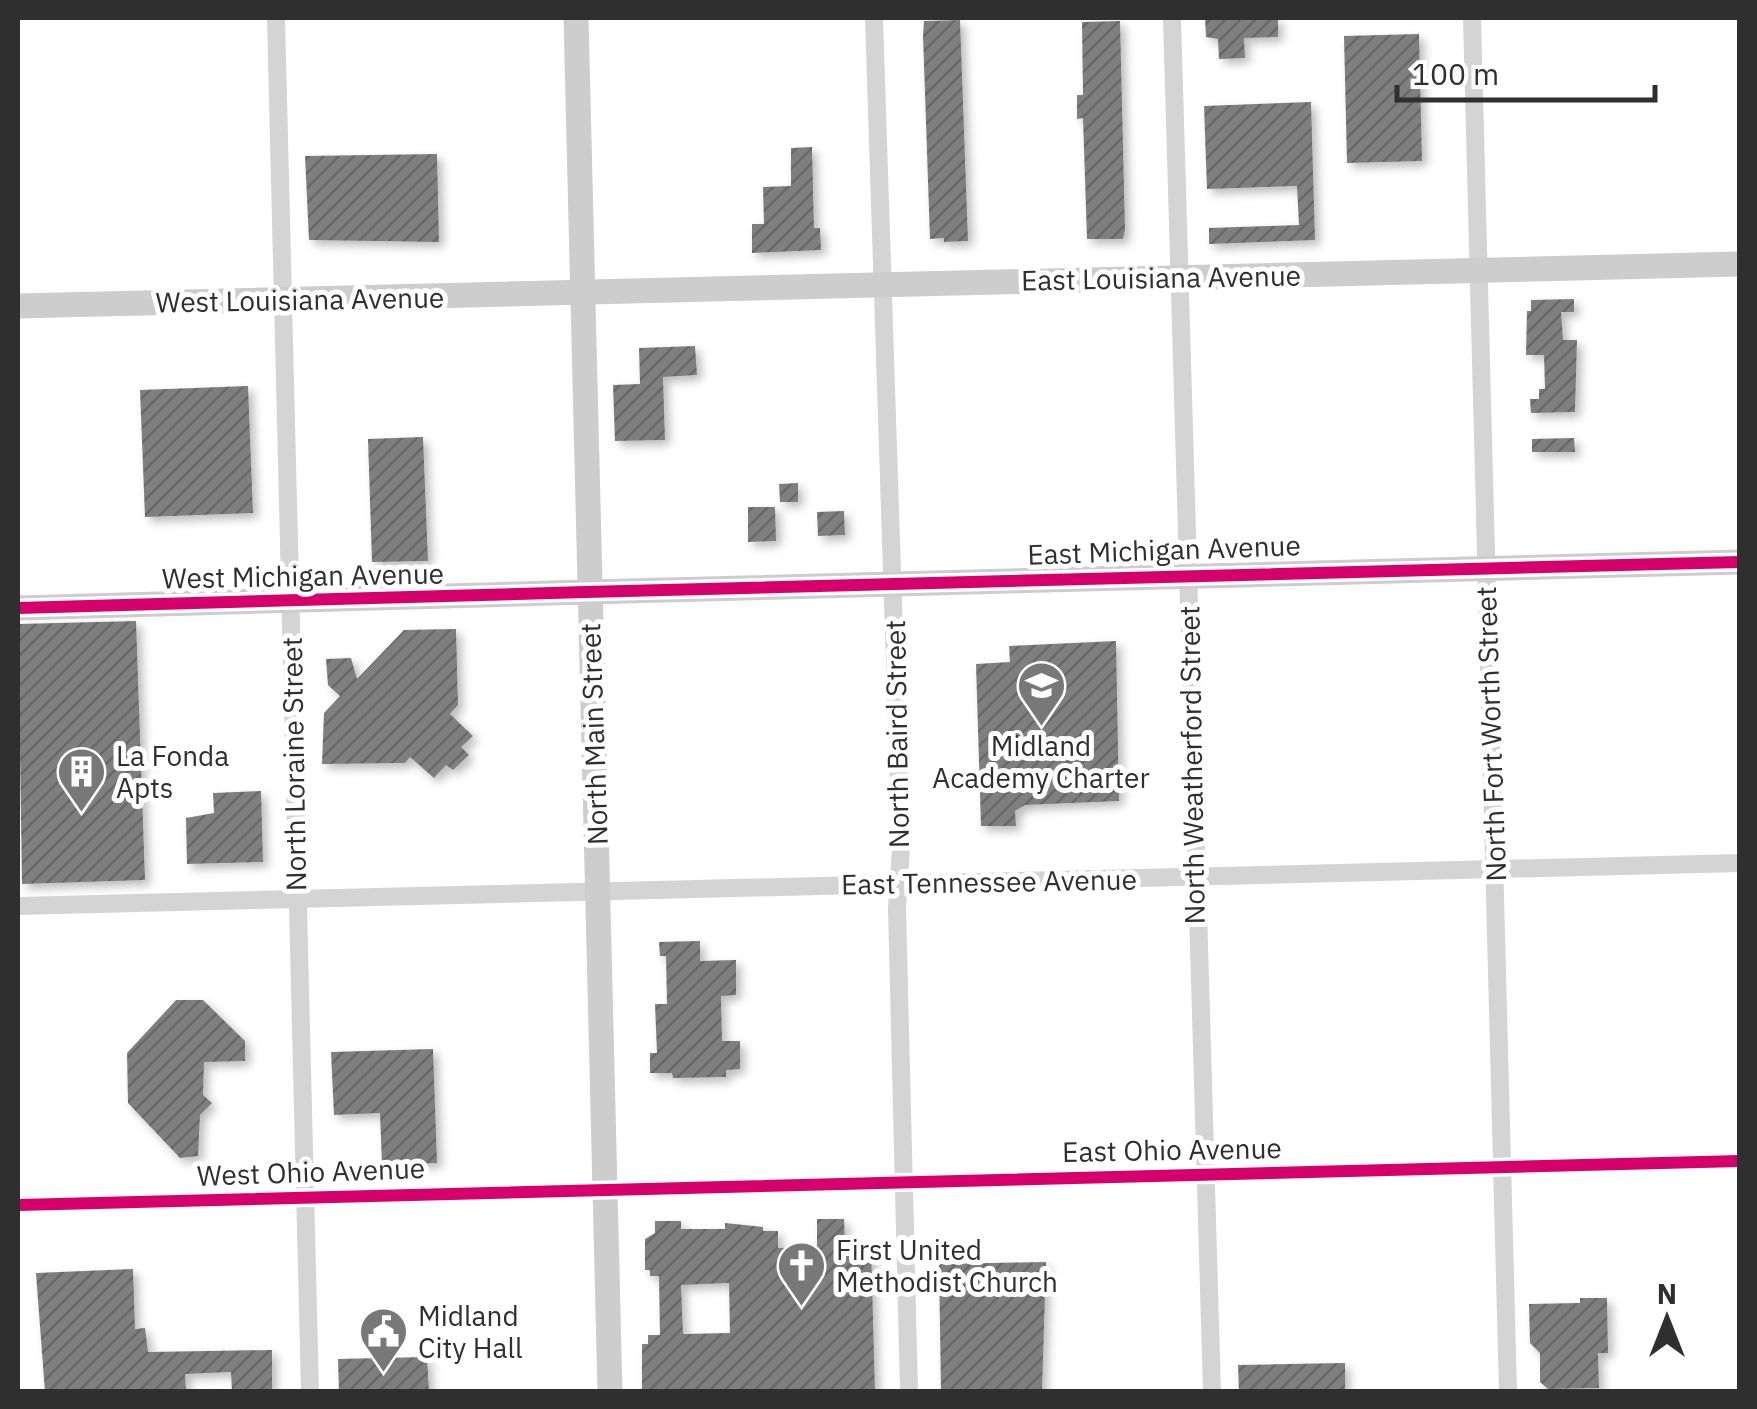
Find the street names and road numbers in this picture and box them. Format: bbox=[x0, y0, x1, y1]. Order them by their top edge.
street label: East Louisiana Avenue bbox=[1021, 257, 1301, 298]
street label: West Louisiana Avenue bbox=[155, 278, 445, 321]
street label: East Michigan Avenue bbox=[1027, 526, 1301, 573]
street label: West Michigan Avenue bbox=[162, 555, 444, 596]
street label: North Fort Worth Street bbox=[1467, 586, 1514, 882]
street label: North Weatherford Street bbox=[1170, 605, 1213, 925]
street label: North Baird Street bbox=[876, 620, 917, 848]
street label: North Main Street bbox=[571, 622, 616, 846]
street label: North Loraine Street bbox=[273, 636, 314, 892]
street label: East Tennessee Avenue bbox=[841, 860, 1137, 903]
street label: East Ohio Avenue bbox=[1062, 1129, 1282, 1170]
street label: West Ohio Avenue bbox=[196, 1149, 426, 1194]

